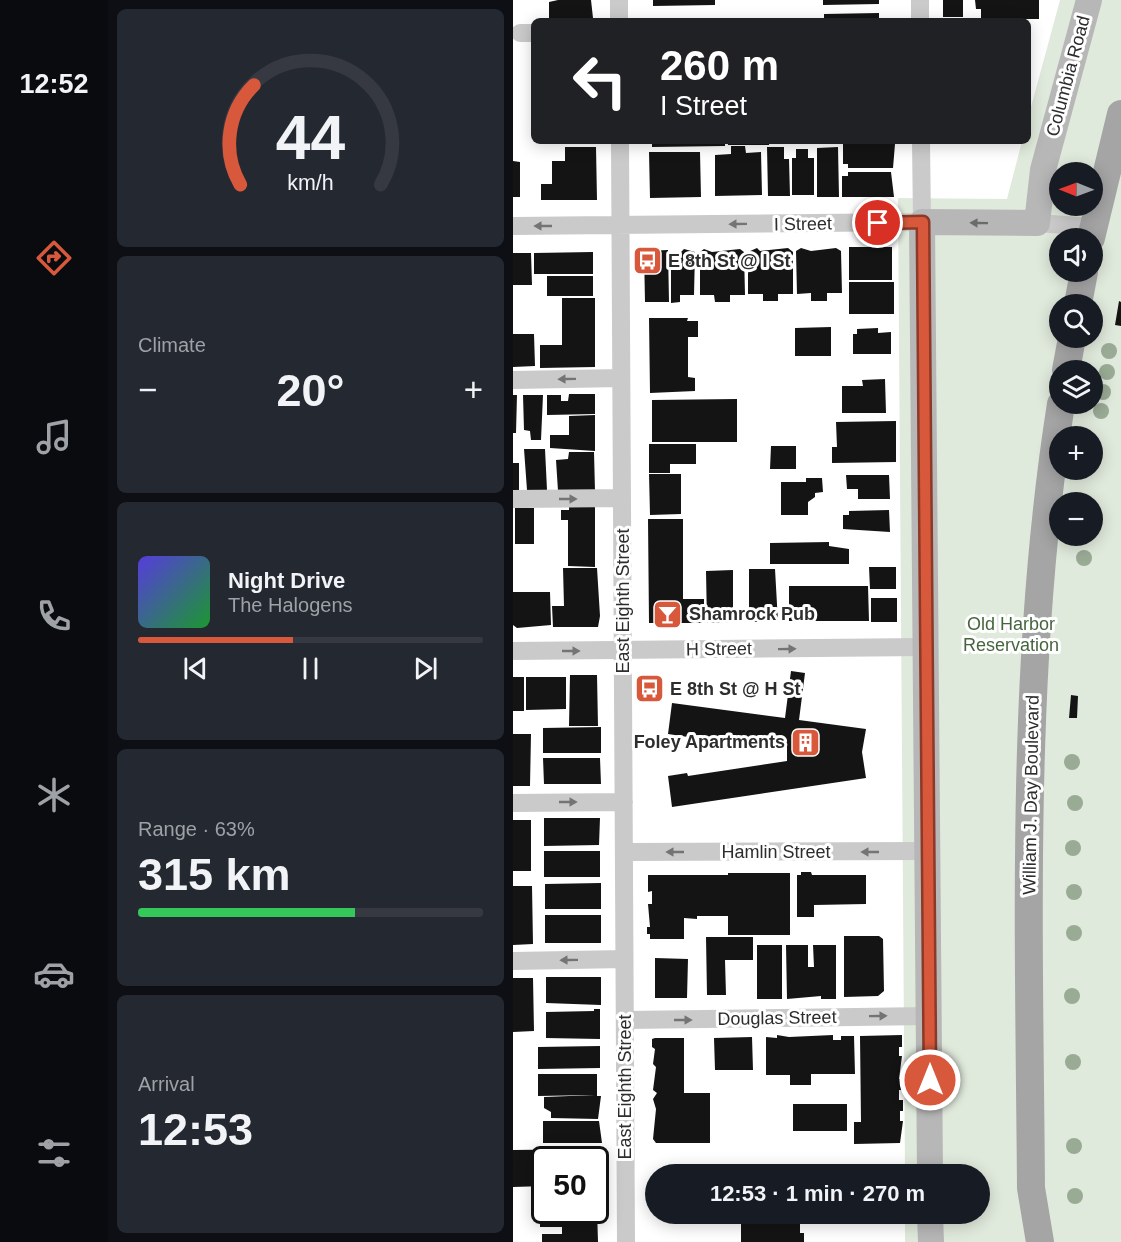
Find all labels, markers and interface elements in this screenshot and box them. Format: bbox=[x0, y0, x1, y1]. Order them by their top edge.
street label: Columbia Road bbox=[1042, 13, 1094, 139]
icon: left bbox=[561, 42, 639, 120]
text: 260 m bbox=[660, 42, 779, 89]
text: 12:52 bbox=[19, 69, 89, 99]
text: I Street bbox=[660, 91, 747, 121]
text: 44 bbox=[276, 103, 345, 172]
north arrow bbox=[1049, 162, 1103, 216]
map controls bbox=[1049, 162, 1103, 546]
text: km/h bbox=[287, 171, 334, 195]
pin bbox=[852, 197, 903, 248]
icon: arrive bbox=[861, 206, 894, 239]
street label: I Street bbox=[774, 213, 832, 235]
one-way arrow bbox=[970, 218, 989, 228]
one-way arrow bbox=[728, 219, 747, 229]
one-way arrow bbox=[533, 221, 552, 231]
button: sound bbox=[1049, 228, 1103, 282]
icon: directions bbox=[33, 237, 75, 279]
bus stop icon: E 8th St @ I St bbox=[631, 245, 663, 277]
place label: E 8th St @ I St bbox=[668, 251, 791, 271]
button: search bbox=[1049, 294, 1103, 348]
text: Climate bbox=[138, 334, 206, 356]
button: layers bbox=[1049, 360, 1103, 414]
text: 20° bbox=[276, 365, 345, 416]
text: − bbox=[138, 371, 157, 408]
text: + bbox=[464, 371, 483, 408]
one-way arrow bbox=[558, 375, 577, 384]
icon: music bbox=[33, 416, 75, 458]
button: + bbox=[1049, 426, 1103, 480]
button: − bbox=[1049, 492, 1103, 546]
one-way arrow bbox=[558, 494, 577, 504]
street label: East Eighth Street bbox=[613, 528, 633, 674]
text: Night Drive bbox=[228, 568, 345, 593]
text: The Halogens bbox=[228, 594, 353, 616]
icon: phone bbox=[33, 595, 75, 637]
bar icon: Shamrock Pub bbox=[652, 598, 684, 630]
place label: Shamrock Pub bbox=[689, 604, 815, 624]
park label: Old Harbor Reservation bbox=[963, 614, 1059, 655]
street label: H Street bbox=[686, 638, 752, 660]
one-way arrow bbox=[778, 644, 797, 653]
one-way arrow bbox=[562, 646, 581, 656]
icon: previous bbox=[179, 652, 212, 685]
icon: pause bbox=[294, 652, 327, 685]
icon: next bbox=[409, 652, 442, 685]
bus stop icon: E 8th St @ H St bbox=[633, 673, 665, 705]
place label: E 8th St @ H St bbox=[670, 679, 801, 699]
street label: William J. Day Boulevard bbox=[1019, 695, 1043, 895]
building icon: Foley Apartments bbox=[790, 726, 822, 758]
place label: Foley Apartments bbox=[634, 732, 785, 752]
icon: climate bbox=[33, 774, 75, 816]
one-way arrow bbox=[559, 798, 578, 807]
text: Range · 63% bbox=[138, 818, 255, 840]
street label: Hamlin Street bbox=[721, 842, 831, 862]
one-way arrow bbox=[666, 847, 685, 857]
one-way arrow bbox=[861, 847, 880, 857]
text: 315 km bbox=[138, 849, 291, 900]
icon: car bbox=[33, 953, 75, 995]
one-way arrow bbox=[559, 955, 578, 965]
street label: Douglas Street bbox=[717, 1007, 837, 1029]
one-way arrow bbox=[869, 1012, 888, 1021]
street label: East Eighth Street bbox=[615, 1014, 635, 1160]
one-way arrow bbox=[674, 1015, 693, 1024]
position arrow bbox=[898, 1048, 962, 1112]
text: Arrival bbox=[138, 1073, 195, 1095]
text: 12:53 bbox=[138, 1104, 253, 1155]
icon: filters bbox=[33, 1132, 75, 1174]
speed limit sign: 50 bbox=[531, 1146, 609, 1224]
text: 12:53 · 1 min · 270 m bbox=[710, 1181, 925, 1206]

